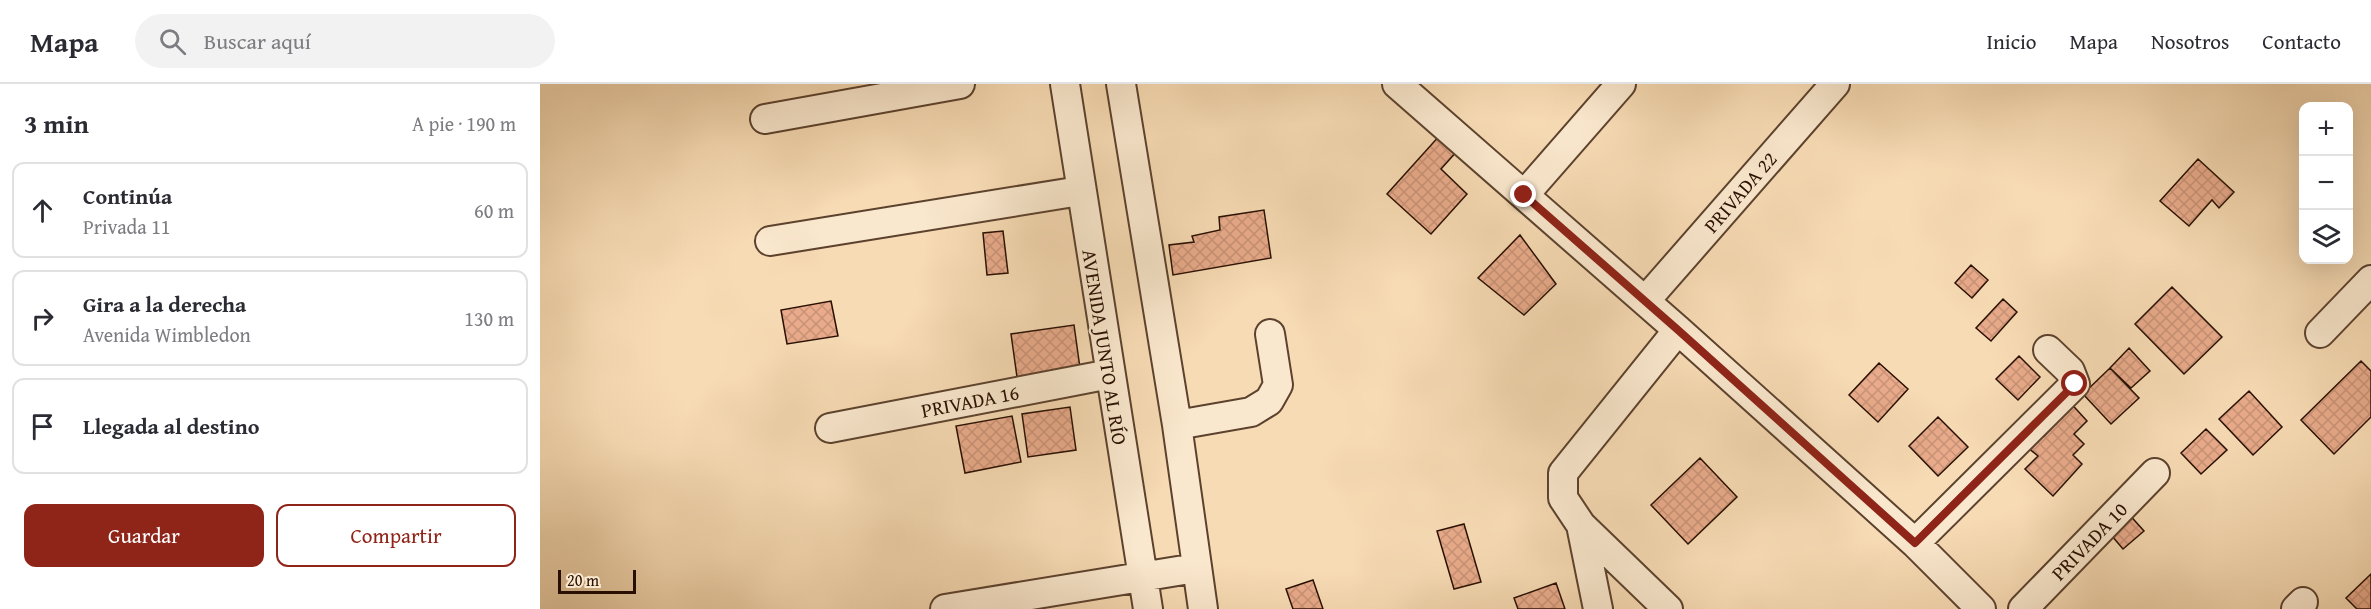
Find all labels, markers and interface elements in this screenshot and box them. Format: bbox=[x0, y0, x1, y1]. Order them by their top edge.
search box bbox=[135, 14, 555, 68]
text: Mapa bbox=[30, 21, 99, 62]
icon: search bbox=[156, 25, 189, 58]
text: Buscar aquí bbox=[204, 25, 311, 57]
text: Inicio bbox=[1987, 26, 2037, 57]
text: Mapa bbox=[2070, 26, 2118, 57]
text: Nosotros bbox=[2151, 26, 2229, 57]
text: Contacto bbox=[2262, 26, 2341, 57]
map controls bbox=[2299, 102, 2353, 264]
button: + bbox=[2299, 102, 2353, 156]
text: 3 min bbox=[24, 104, 89, 143]
text: A pie · 190 m bbox=[412, 109, 516, 138]
street label: PRIVADA 22 bbox=[1697, 145, 1783, 239]
button: − bbox=[2299, 156, 2353, 210]
text: Continúa bbox=[83, 180, 172, 212]
route end bbox=[1510, 181, 1536, 207]
icon: ahead bbox=[26, 194, 59, 227]
text: 60 m bbox=[474, 196, 514, 225]
button: layers bbox=[2299, 210, 2353, 264]
text: Privada 11 bbox=[83, 212, 170, 241]
street label: AVENIDA JUNTO AL RÍO bbox=[1075, 247, 1135, 447]
text: Gira a la derecha bbox=[83, 288, 246, 320]
icon: right bbox=[26, 302, 59, 335]
text: 130 m bbox=[464, 304, 514, 333]
text: Avenida Wimbledon bbox=[83, 320, 251, 349]
route start bbox=[2061, 370, 2087, 396]
street label: PRIVADA 16 bbox=[919, 377, 1021, 425]
icon: arrive bbox=[26, 410, 59, 443]
text: Llegada al destino bbox=[83, 410, 259, 442]
street label: PRIVADA 10 bbox=[2044, 495, 2134, 587]
button: Guardar bbox=[24, 504, 264, 567]
button: Compartir bbox=[276, 504, 516, 567]
scale bar bbox=[558, 567, 636, 594]
text: 20 m bbox=[567, 568, 599, 592]

